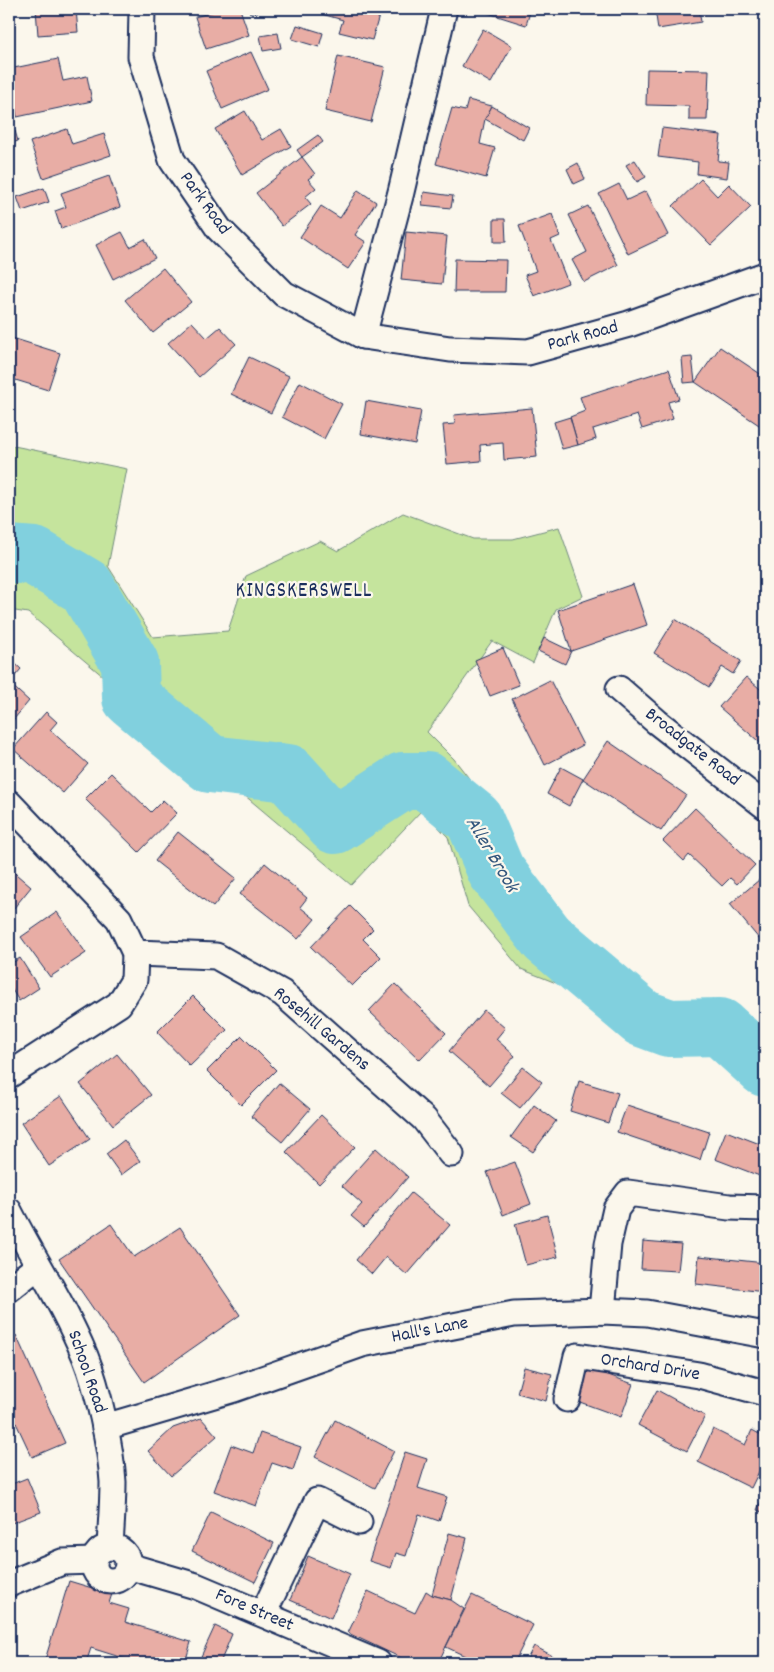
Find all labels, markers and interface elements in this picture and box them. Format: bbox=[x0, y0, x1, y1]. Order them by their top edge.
street label: Park Road bbox=[172, 167, 236, 241]
street label: Park Road bbox=[545, 315, 621, 359]
district label: KINGSKERSWELL bbox=[236, 577, 372, 607]
street label: Broadgate Road bbox=[638, 702, 746, 794]
water label: Aller Brook bbox=[457, 812, 526, 900]
street label: Rosehill Gardens bbox=[267, 981, 375, 1079]
street label: Hall's Lane bbox=[389, 1310, 471, 1352]
street label: School Road bbox=[59, 1327, 113, 1417]
street label: Orchard Drive bbox=[598, 1347, 702, 1389]
street label: Fore Street bbox=[211, 1582, 297, 1640]

